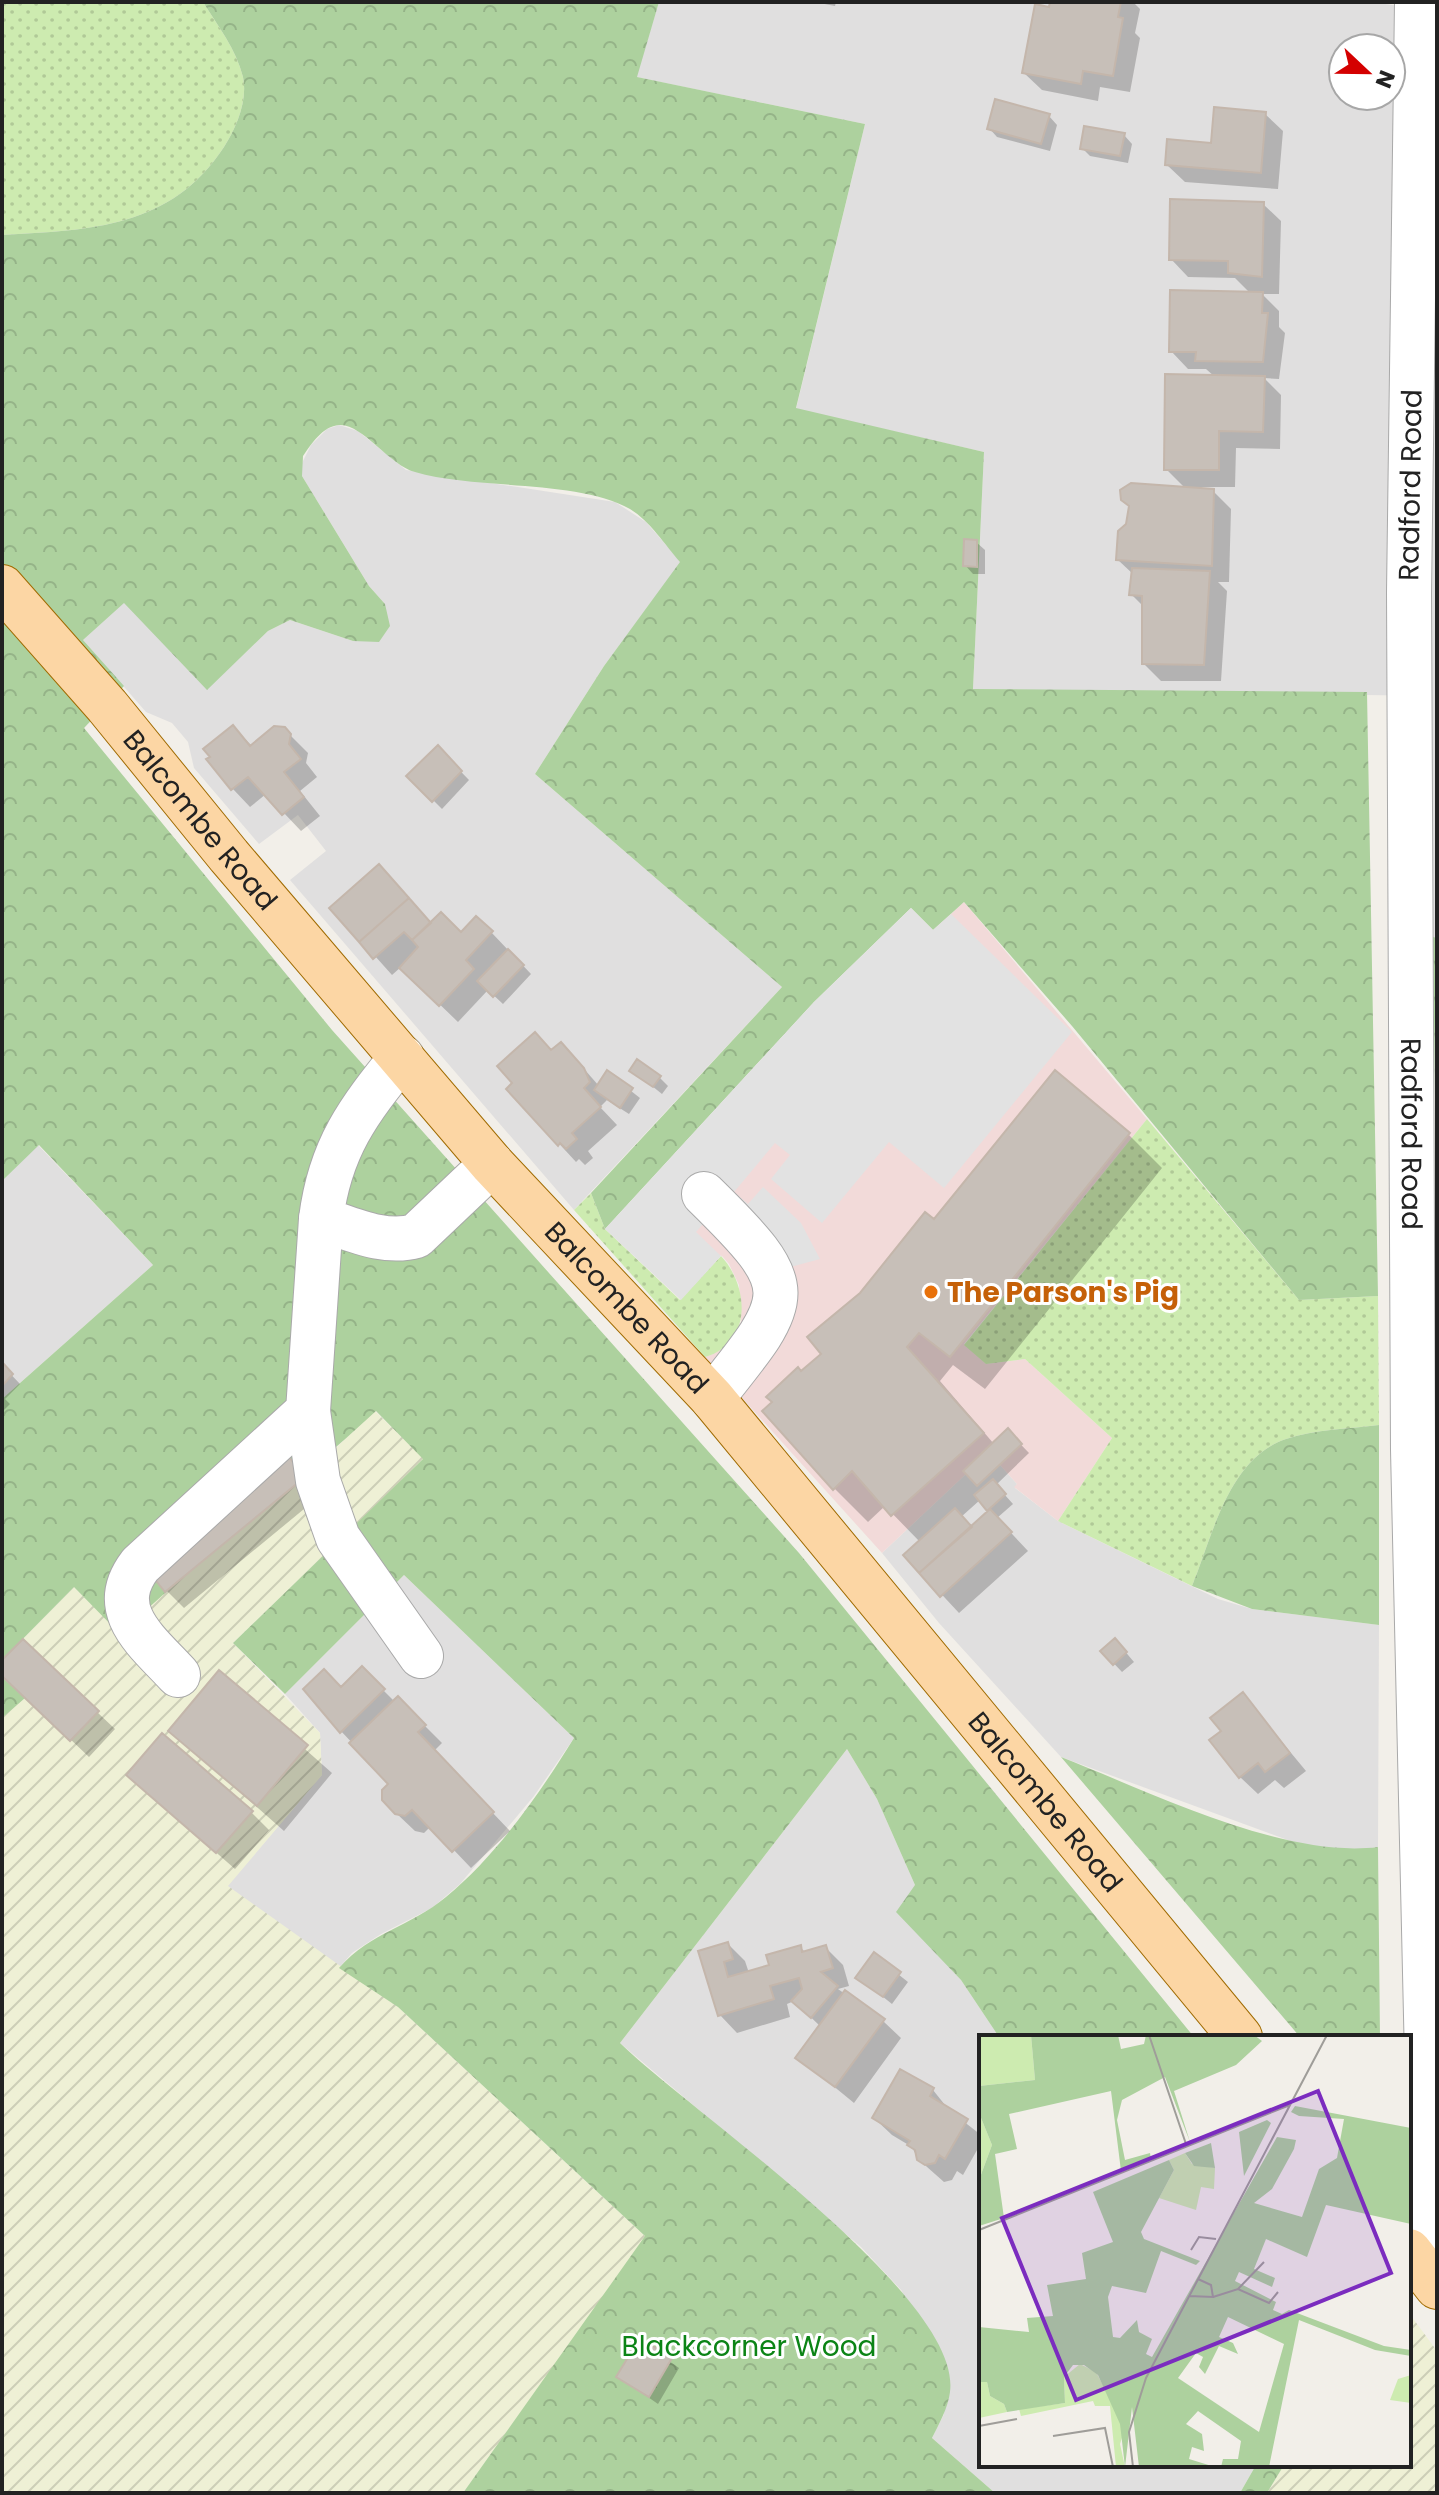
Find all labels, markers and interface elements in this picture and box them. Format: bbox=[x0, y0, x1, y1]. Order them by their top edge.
north arrow bbox=[1327, 32, 1407, 112]
text: N bbox=[1368, 66, 1403, 93]
street label: Radford Road bbox=[1389, 389, 1432, 581]
street label: Balcombe Road bbox=[114, 722, 286, 919]
street label: Radford Road bbox=[1391, 1038, 1431, 1230]
street label: Balcombe Road bbox=[536, 1213, 717, 1403]
place label: The Parson's Pig bbox=[947, 1273, 1179, 1312]
marker: The Parson's Pig bbox=[922, 1283, 940, 1301]
street label: Balcombe Road bbox=[959, 1704, 1131, 1901]
inset map bbox=[979, 2035, 1411, 2467]
park label: Blackcorner Wood bbox=[621, 2327, 877, 2366]

